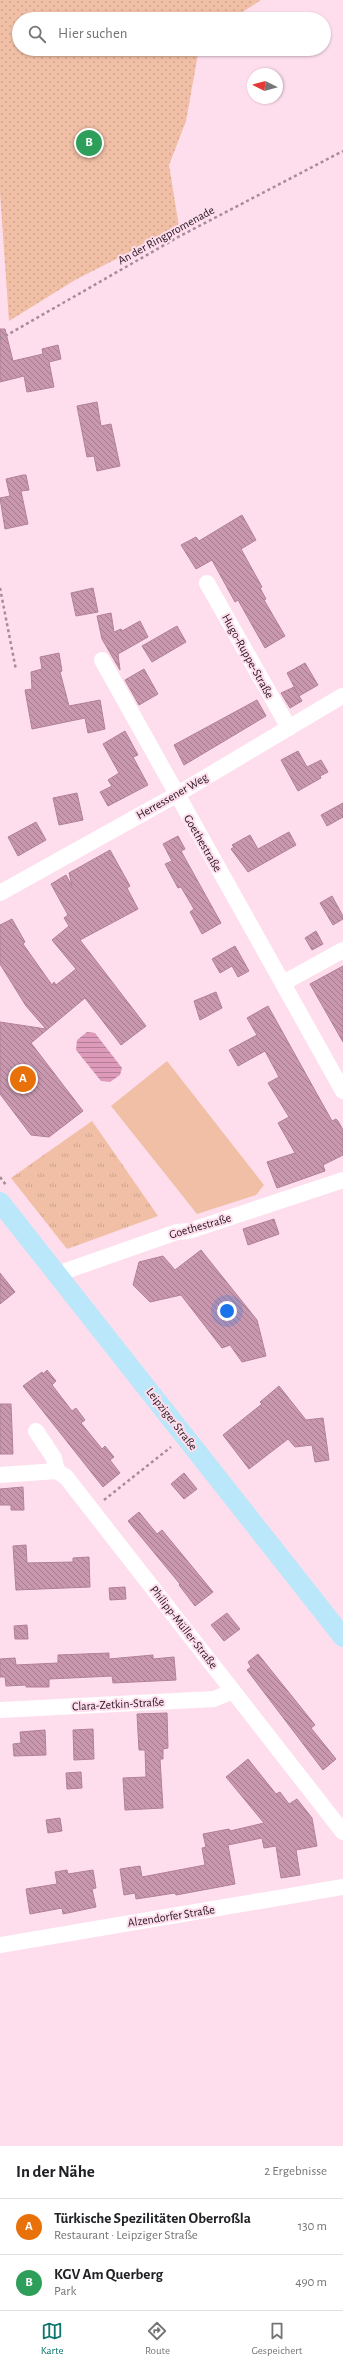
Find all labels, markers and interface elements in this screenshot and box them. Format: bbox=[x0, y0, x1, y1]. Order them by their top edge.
search box bbox=[12, 12, 331, 56]
icon: search bbox=[26, 23, 48, 45]
text: Hier suchen bbox=[58, 26, 128, 41]
north arrow bbox=[247, 68, 283, 104]
pin: B bbox=[76, 128, 102, 158]
street label: An der Ringpromenade bbox=[116, 203, 216, 267]
street label: Hugo-Ruppe-Straße bbox=[220, 612, 276, 700]
street label: Herressener Weg bbox=[134, 771, 210, 821]
street label: Goethestraße bbox=[182, 812, 224, 874]
pin: A bbox=[10, 1064, 36, 1094]
street label: Goethestraße bbox=[168, 1211, 232, 1241]
your location bbox=[217, 1301, 237, 1321]
street label: Leipziger Straße bbox=[144, 1386, 200, 1452]
street label: Philipp-Müller-Straße bbox=[148, 1583, 220, 1671]
street label: Clara-Zetkin-Straße bbox=[72, 1696, 164, 1712]
street label: Alzendorfer Straße bbox=[127, 1903, 215, 1929]
text: In der Nähe bbox=[16, 2163, 95, 2180]
text: 2 Ergebnisse bbox=[264, 2165, 327, 2178]
text: Türkische Spezilitäten Oberroßla bbox=[54, 2211, 251, 2226]
text: A bbox=[25, 2220, 33, 2233]
text: 130 m bbox=[298, 2220, 327, 2233]
text: Restaurant · Leipziger Straße bbox=[54, 2229, 198, 2242]
text: KGV Am Querberg bbox=[54, 2267, 163, 2282]
text: B bbox=[25, 2276, 33, 2289]
text: 490 m bbox=[295, 2276, 327, 2289]
text: Park bbox=[54, 2285, 76, 2298]
tab: Karte bbox=[41, 2320, 64, 2357]
tab: Route bbox=[145, 2320, 170, 2357]
tab: Gespeichert bbox=[251, 2320, 302, 2357]

